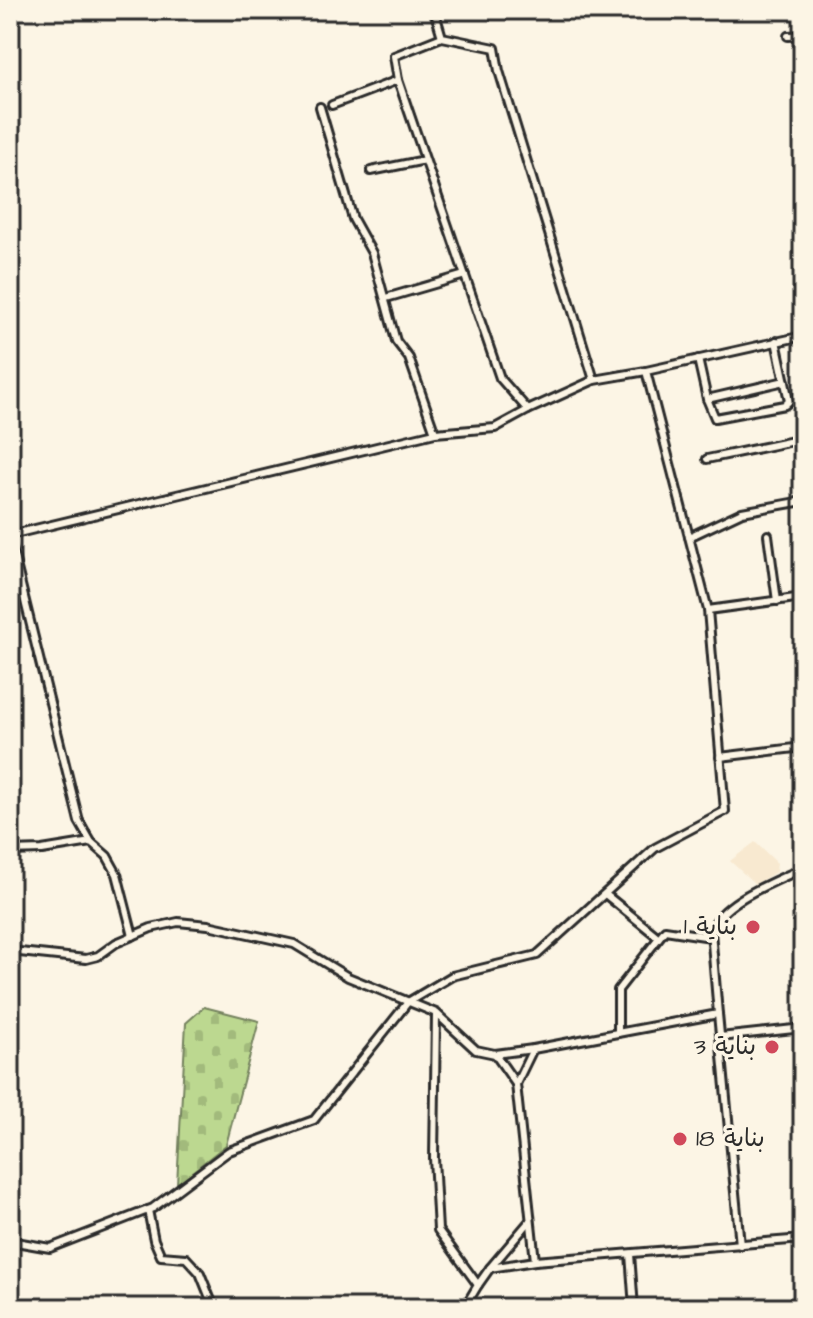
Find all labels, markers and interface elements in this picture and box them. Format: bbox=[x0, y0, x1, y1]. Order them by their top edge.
place label: بناية 1 bbox=[684, 910, 737, 944]
marker: بناية 1 bbox=[744, 918, 762, 936]
place label: بناية 3 bbox=[694, 1030, 756, 1064]
marker: بناية 3 bbox=[763, 1038, 781, 1056]
place label: بناية 18 bbox=[696, 1122, 765, 1156]
marker: بناية 18 bbox=[671, 1130, 689, 1148]

